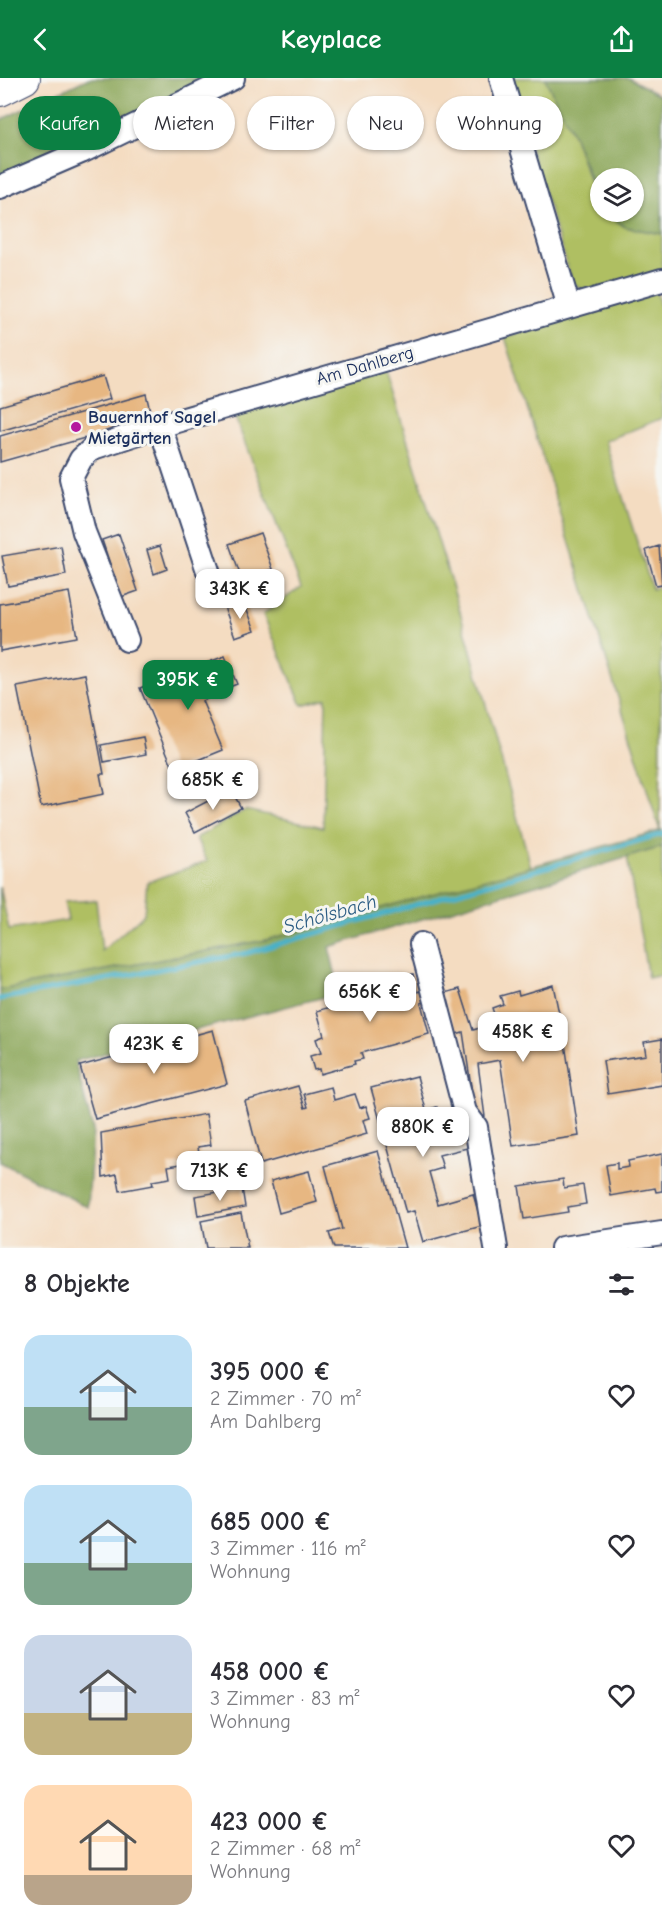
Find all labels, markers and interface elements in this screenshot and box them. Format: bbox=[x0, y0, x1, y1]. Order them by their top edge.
icon: back bbox=[24, 23, 57, 56]
icon: share bbox=[605, 23, 638, 56]
text: Keyplace bbox=[281, 24, 381, 55]
chip: Kaufen bbox=[18, 96, 121, 150]
chip: Mieten bbox=[133, 96, 235, 150]
chip: Filter bbox=[247, 96, 335, 150]
chip: Neu bbox=[347, 96, 424, 150]
chip: Wohnung bbox=[436, 96, 563, 150]
map controls bbox=[590, 168, 644, 222]
button: layers bbox=[590, 168, 644, 222]
street label: Am Dahlberg bbox=[314, 342, 416, 390]
place label: Bauernhof Sagel Mietgärten bbox=[88, 407, 216, 449]
marker: Bauernhof Sagel Mietgärten bbox=[69, 420, 83, 434]
pin: 343K € bbox=[191, 569, 289, 620]
text: 343K € bbox=[209, 577, 271, 600]
pin: 395K € bbox=[139, 660, 237, 711]
text: 395K € bbox=[156, 668, 220, 691]
pin: 685K € bbox=[164, 760, 262, 811]
text: 685K € bbox=[181, 768, 245, 791]
water label: Schölsbach bbox=[281, 890, 379, 938]
pin: 656K € bbox=[321, 972, 419, 1023]
text: 656K € bbox=[338, 980, 402, 1003]
pin: 458K € bbox=[474, 1012, 572, 1063]
text: 458K € bbox=[492, 1020, 554, 1043]
pin: 423K € bbox=[105, 1024, 203, 1075]
text: 423K € bbox=[123, 1032, 185, 1055]
pin: 880K € bbox=[374, 1107, 472, 1158]
text: 880K € bbox=[391, 1115, 455, 1138]
pin: 713K € bbox=[171, 1151, 269, 1202]
text: 713K € bbox=[191, 1159, 249, 1182]
icon: filters bbox=[605, 1268, 638, 1301]
text: 8 Objekte bbox=[24, 1269, 130, 1299]
text: 395 000 € bbox=[210, 1357, 331, 1387]
icon: home bbox=[72, 1359, 144, 1431]
icon: heart bbox=[605, 1379, 638, 1412]
text: 2 Zimmer · 70 m² bbox=[210, 1387, 361, 1410]
text: Am Dahlberg bbox=[210, 1410, 322, 1433]
text: 685 000 € bbox=[210, 1507, 332, 1537]
icon: home bbox=[72, 1509, 144, 1581]
icon: heart bbox=[605, 1529, 638, 1562]
text: 3 Zimmer · 116 m² bbox=[210, 1537, 366, 1560]
text: Wohnung bbox=[210, 1560, 291, 1583]
text: 458 000 € bbox=[210, 1657, 330, 1687]
icon: home bbox=[72, 1659, 144, 1731]
icon: heart bbox=[605, 1679, 638, 1712]
text: 3 Zimmer · 83 m² bbox=[210, 1687, 360, 1710]
text: Wohnung bbox=[210, 1710, 291, 1733]
text: 423 000 € bbox=[210, 1807, 329, 1837]
icon: home bbox=[72, 1809, 144, 1881]
icon: heart bbox=[605, 1829, 638, 1862]
text: 2 Zimmer · 68 m² bbox=[210, 1837, 361, 1860]
text: Wohnung bbox=[210, 1860, 291, 1883]

